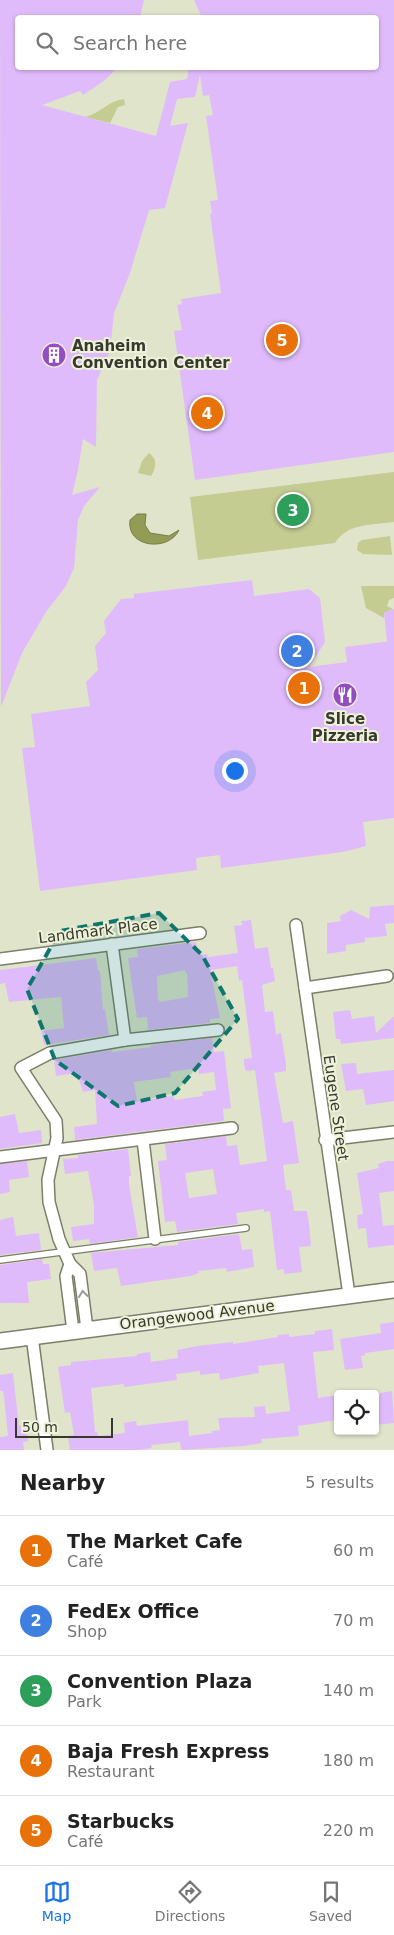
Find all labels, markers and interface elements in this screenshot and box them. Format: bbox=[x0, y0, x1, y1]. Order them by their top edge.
search box bbox=[15, 15, 379, 70]
icon: search bbox=[33, 29, 61, 57]
text: Search here bbox=[73, 32, 187, 54]
pin: 5 bbox=[266, 321, 298, 359]
place label: Anaheim Convention Center bbox=[72, 337, 230, 372]
building icon: Anaheim Convention Center bbox=[41, 342, 67, 368]
pin: 4 bbox=[191, 394, 223, 432]
pin: 3 bbox=[277, 491, 309, 529]
pin: 2 bbox=[281, 632, 313, 670]
pin: 1 bbox=[288, 669, 320, 707]
restaurant icon: Slice Pizzeria bbox=[332, 682, 358, 708]
place label: Slice Pizzeria bbox=[312, 710, 378, 745]
your location bbox=[222, 758, 248, 784]
street label: Landmark Place bbox=[37, 915, 159, 947]
street label: Eugene Street bbox=[320, 1054, 352, 1162]
one-way arrow bbox=[78, 1290, 89, 1298]
street label: Orangewood Avenue bbox=[118, 1297, 276, 1333]
map controls bbox=[334, 1390, 379, 1435]
button: locate bbox=[334, 1390, 379, 1435]
scale bar bbox=[15, 1415, 112, 1438]
text: 50 m bbox=[22, 1419, 58, 1435]
text: Nearby bbox=[20, 1471, 105, 1495]
text: 5 results bbox=[305, 1473, 374, 1492]
text: The Market Cafe bbox=[67, 1530, 243, 1552]
text: 1 bbox=[30, 1541, 42, 1560]
text: 60 m bbox=[333, 1541, 374, 1560]
text: Café bbox=[67, 1552, 103, 1571]
text: FedEx Office bbox=[67, 1600, 199, 1622]
text: 2 bbox=[30, 1611, 42, 1630]
text: 70 m bbox=[333, 1611, 374, 1630]
text: Shop bbox=[67, 1622, 107, 1641]
text: Convention Plaza bbox=[67, 1670, 252, 1692]
text: 3 bbox=[30, 1681, 42, 1700]
text: 140 m bbox=[323, 1681, 374, 1700]
text: Park bbox=[67, 1692, 102, 1711]
text: Baja Fresh Express bbox=[67, 1740, 269, 1762]
text: 4 bbox=[30, 1751, 42, 1770]
text: 180 m bbox=[323, 1751, 374, 1770]
text: Restaurant bbox=[67, 1762, 155, 1781]
text: Starbucks bbox=[67, 1810, 174, 1832]
text: 5 bbox=[30, 1821, 42, 1840]
text: 220 m bbox=[323, 1821, 374, 1840]
text: Café bbox=[67, 1832, 103, 1851]
tab: Map bbox=[42, 1878, 71, 1924]
tab: Directions bbox=[155, 1878, 225, 1924]
tab: Saved bbox=[309, 1878, 352, 1924]

